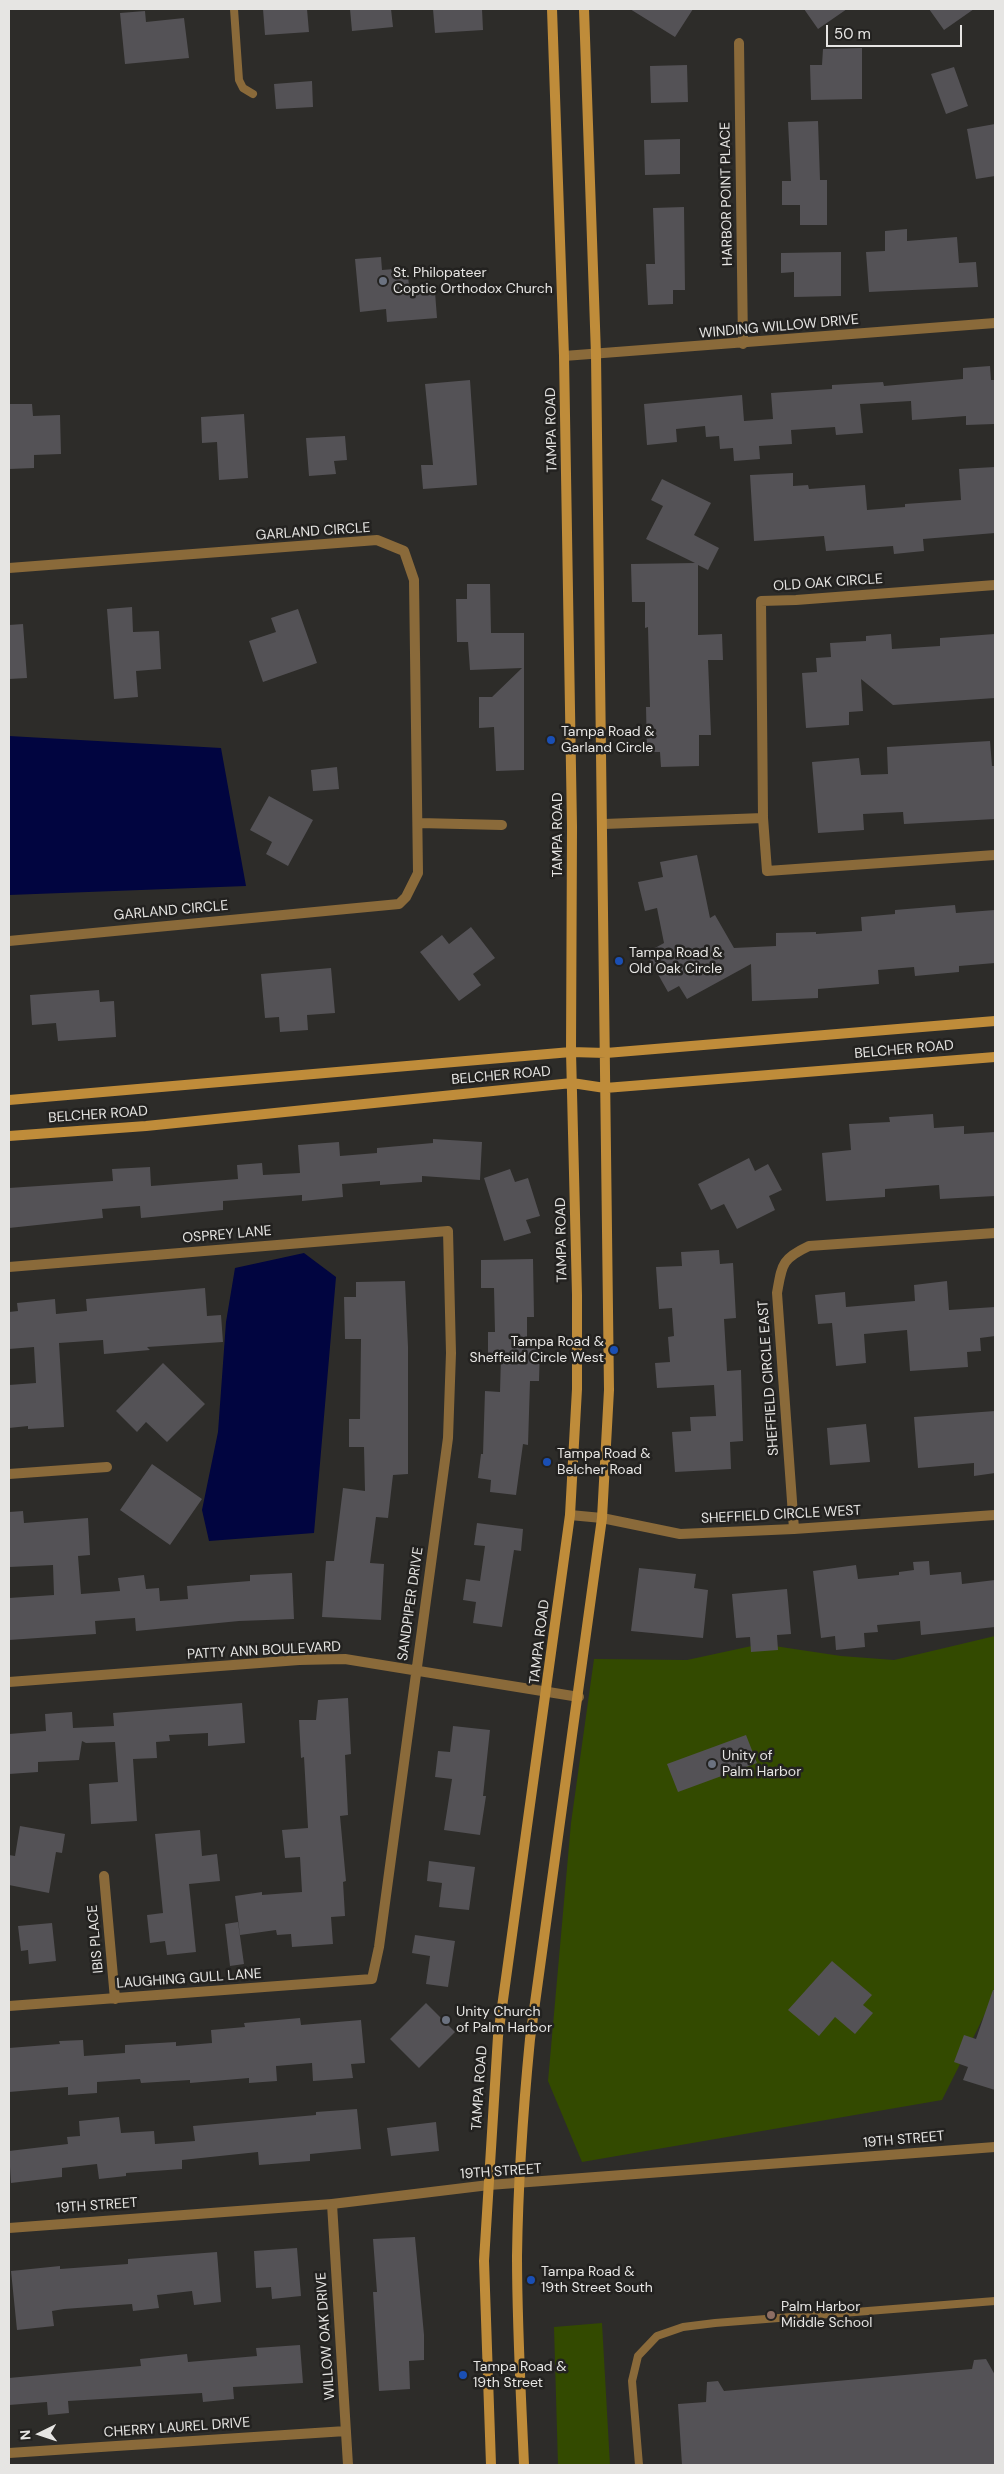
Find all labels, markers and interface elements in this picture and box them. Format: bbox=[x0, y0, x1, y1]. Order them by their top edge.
scale bar bbox=[829, 15, 965, 47]
text: 50 m bbox=[834, 24, 871, 44]
street label: HARBOR POINT PLACE bbox=[717, 122, 737, 266]
place label: St. Philopateer Coptic Orthodox Church bbox=[393, 265, 553, 298]
marker: St. Philopateer Coptic Orthodox Church bbox=[377, 275, 389, 287]
street label: WINDING WILLOW DRIVE bbox=[698, 312, 860, 342]
street label: TAMPA ROAD bbox=[543, 387, 561, 473]
street label: GARLAND CIRCLE bbox=[255, 520, 371, 544]
street label: OLD OAK CIRCLE bbox=[773, 571, 883, 595]
place label: Tampa Road & Garland Circle bbox=[561, 724, 655, 756]
marker: Tampa Road & Garland Circle bbox=[545, 734, 557, 746]
street label: TAMPA ROAD bbox=[550, 792, 566, 878]
street label: GARLAND CIRCLE bbox=[113, 898, 229, 924]
place label: Tampa Road & Old Oak Circle bbox=[629, 945, 723, 978]
marker: Tampa Road & Old Oak Circle bbox=[613, 955, 625, 967]
street label: BELCHER ROAD bbox=[854, 1037, 954, 1063]
street label: BELCHER ROAD bbox=[451, 1063, 551, 1089]
street label: BELCHER ROAD bbox=[48, 1103, 148, 1127]
street label: TAMPA ROAD bbox=[553, 1197, 571, 1283]
street label: OSPREY LANE bbox=[182, 1223, 272, 1247]
street label: SHEFFIELD CIRCLE EAST bbox=[755, 1300, 783, 1456]
place label: Tampa Road & Sheffeild Circle West bbox=[470, 1334, 604, 1366]
marker: Tampa Road & Sheffeild Circle West bbox=[608, 1344, 620, 1356]
place label: Tampa Road & Belcher Road bbox=[557, 1446, 651, 1478]
marker: Tampa Road & Belcher Road bbox=[541, 1456, 553, 1468]
street label: SHEFFIELD CIRCLE WEST bbox=[700, 1502, 862, 1528]
street label: SANDPIPER DRIVE bbox=[395, 1546, 427, 1662]
street label: TAMPA ROAD bbox=[526, 1599, 554, 1685]
street label: PATTY ANN BOULEVARD bbox=[187, 1639, 341, 1663]
place label: Unity of Palm Harbor bbox=[722, 1748, 801, 1780]
marker: Unity of Palm Harbor bbox=[706, 1758, 718, 1770]
street label: IBIS PLACE bbox=[85, 1904, 107, 1974]
street label: LAUGHING GULL LANE bbox=[116, 1966, 262, 1992]
place label: Unity Church of Palm Harbor bbox=[456, 2004, 552, 2036]
marker: Unity Church of Palm Harbor bbox=[440, 2014, 452, 2026]
street label: TAMPA ROAD bbox=[469, 2045, 491, 2131]
street label: 19TH STREET bbox=[863, 2128, 945, 2152]
street label: 19TH STREET bbox=[460, 2161, 542, 2183]
street label: 19TH STREET bbox=[56, 2195, 138, 2217]
place label: Tampa Road & 19th Street South bbox=[541, 2264, 653, 2296]
street label: WILLOW OAK DRIVE bbox=[313, 2271, 339, 2401]
marker: Tampa Road & 19th Street South bbox=[525, 2274, 537, 2286]
place label: Palm Harbor Middle School bbox=[781, 2299, 872, 2332]
marker: Palm Harbor Middle School bbox=[765, 2309, 777, 2321]
place label: Tampa Road & 19th Street bbox=[473, 2359, 567, 2392]
marker: Tampa Road & 19th Street bbox=[457, 2369, 469, 2381]
north arrow bbox=[15, 2409, 65, 2459]
street label: CHERRY LAUREL DRIVE bbox=[103, 2415, 251, 2441]
text: N bbox=[16, 2429, 34, 2441]

